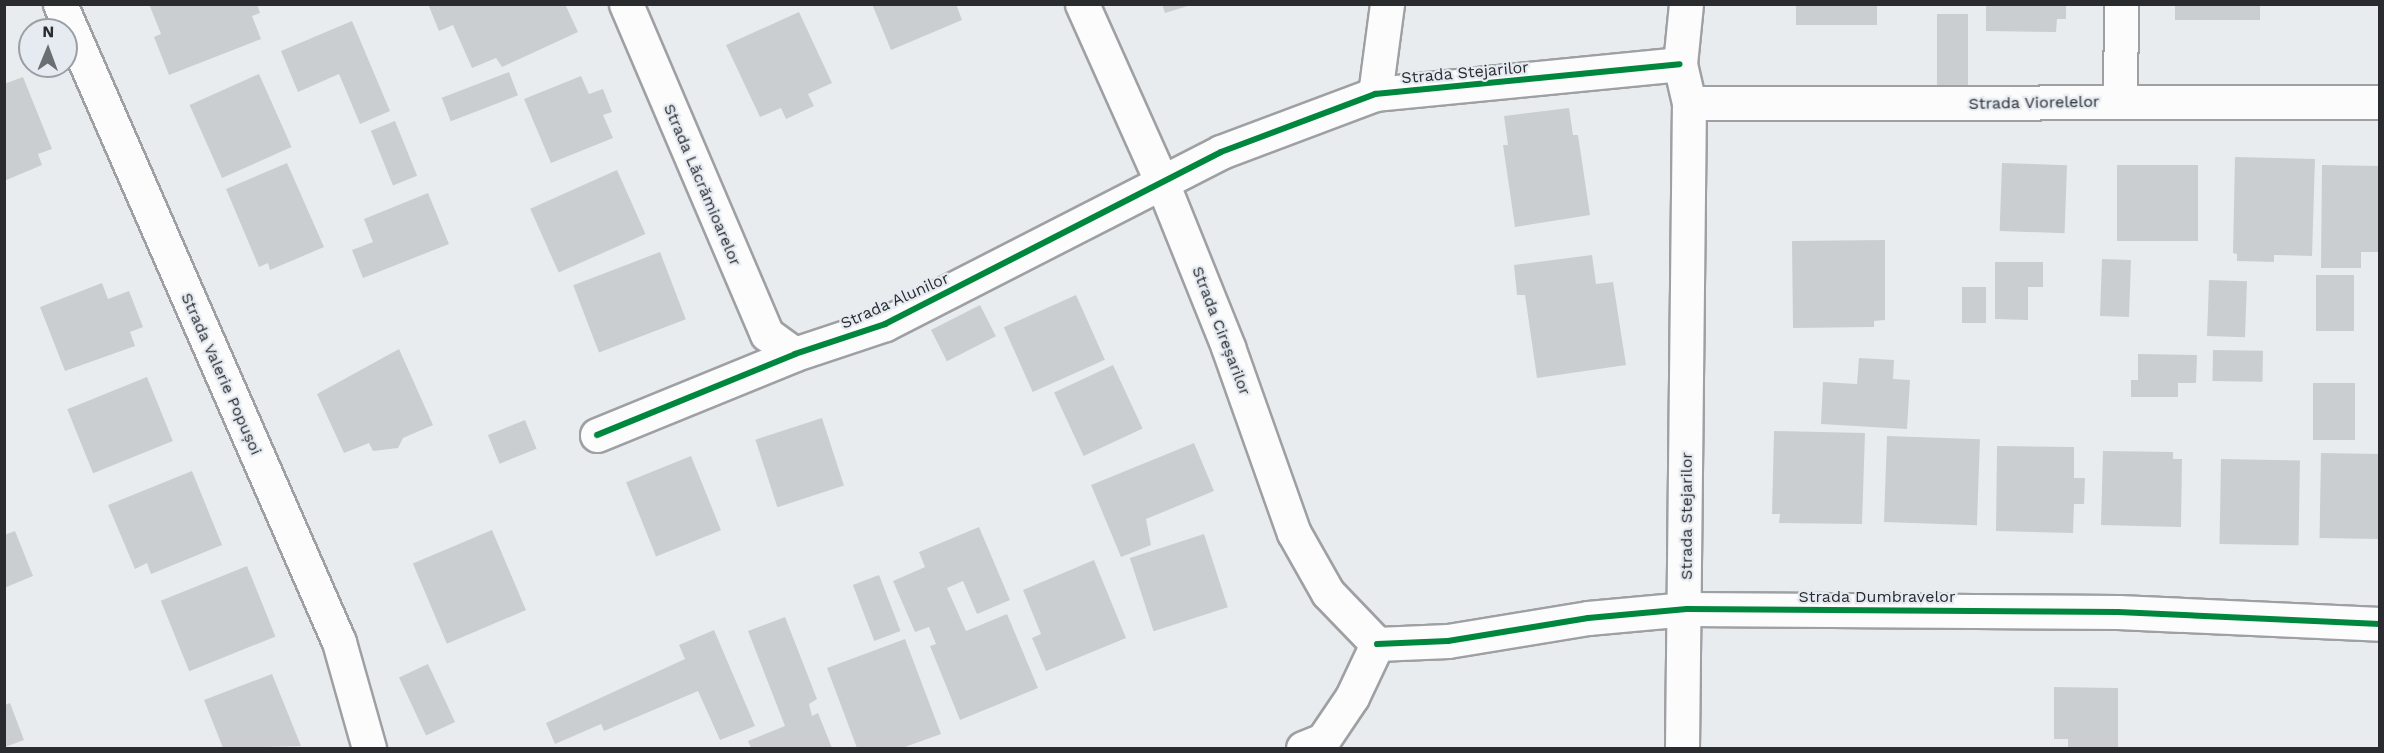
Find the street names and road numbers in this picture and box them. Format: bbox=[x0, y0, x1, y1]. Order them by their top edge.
street label: Strada Stejarilor bbox=[1400, 58, 1530, 88]
street label: Strada Viorelelor bbox=[1968, 92, 2100, 114]
street label: Strada Lăcrămioarelor bbox=[659, 101, 745, 269]
street label: Strada Cireșarilor bbox=[1188, 264, 1254, 398]
street label: Strada Alunilor bbox=[837, 268, 953, 334]
street label: Strada Valerie Popușoi bbox=[176, 290, 266, 458]
street label: Strada Stejarilor bbox=[1677, 452, 1697, 580]
street label: Strada Dumbravelor bbox=[1798, 587, 1956, 607]

